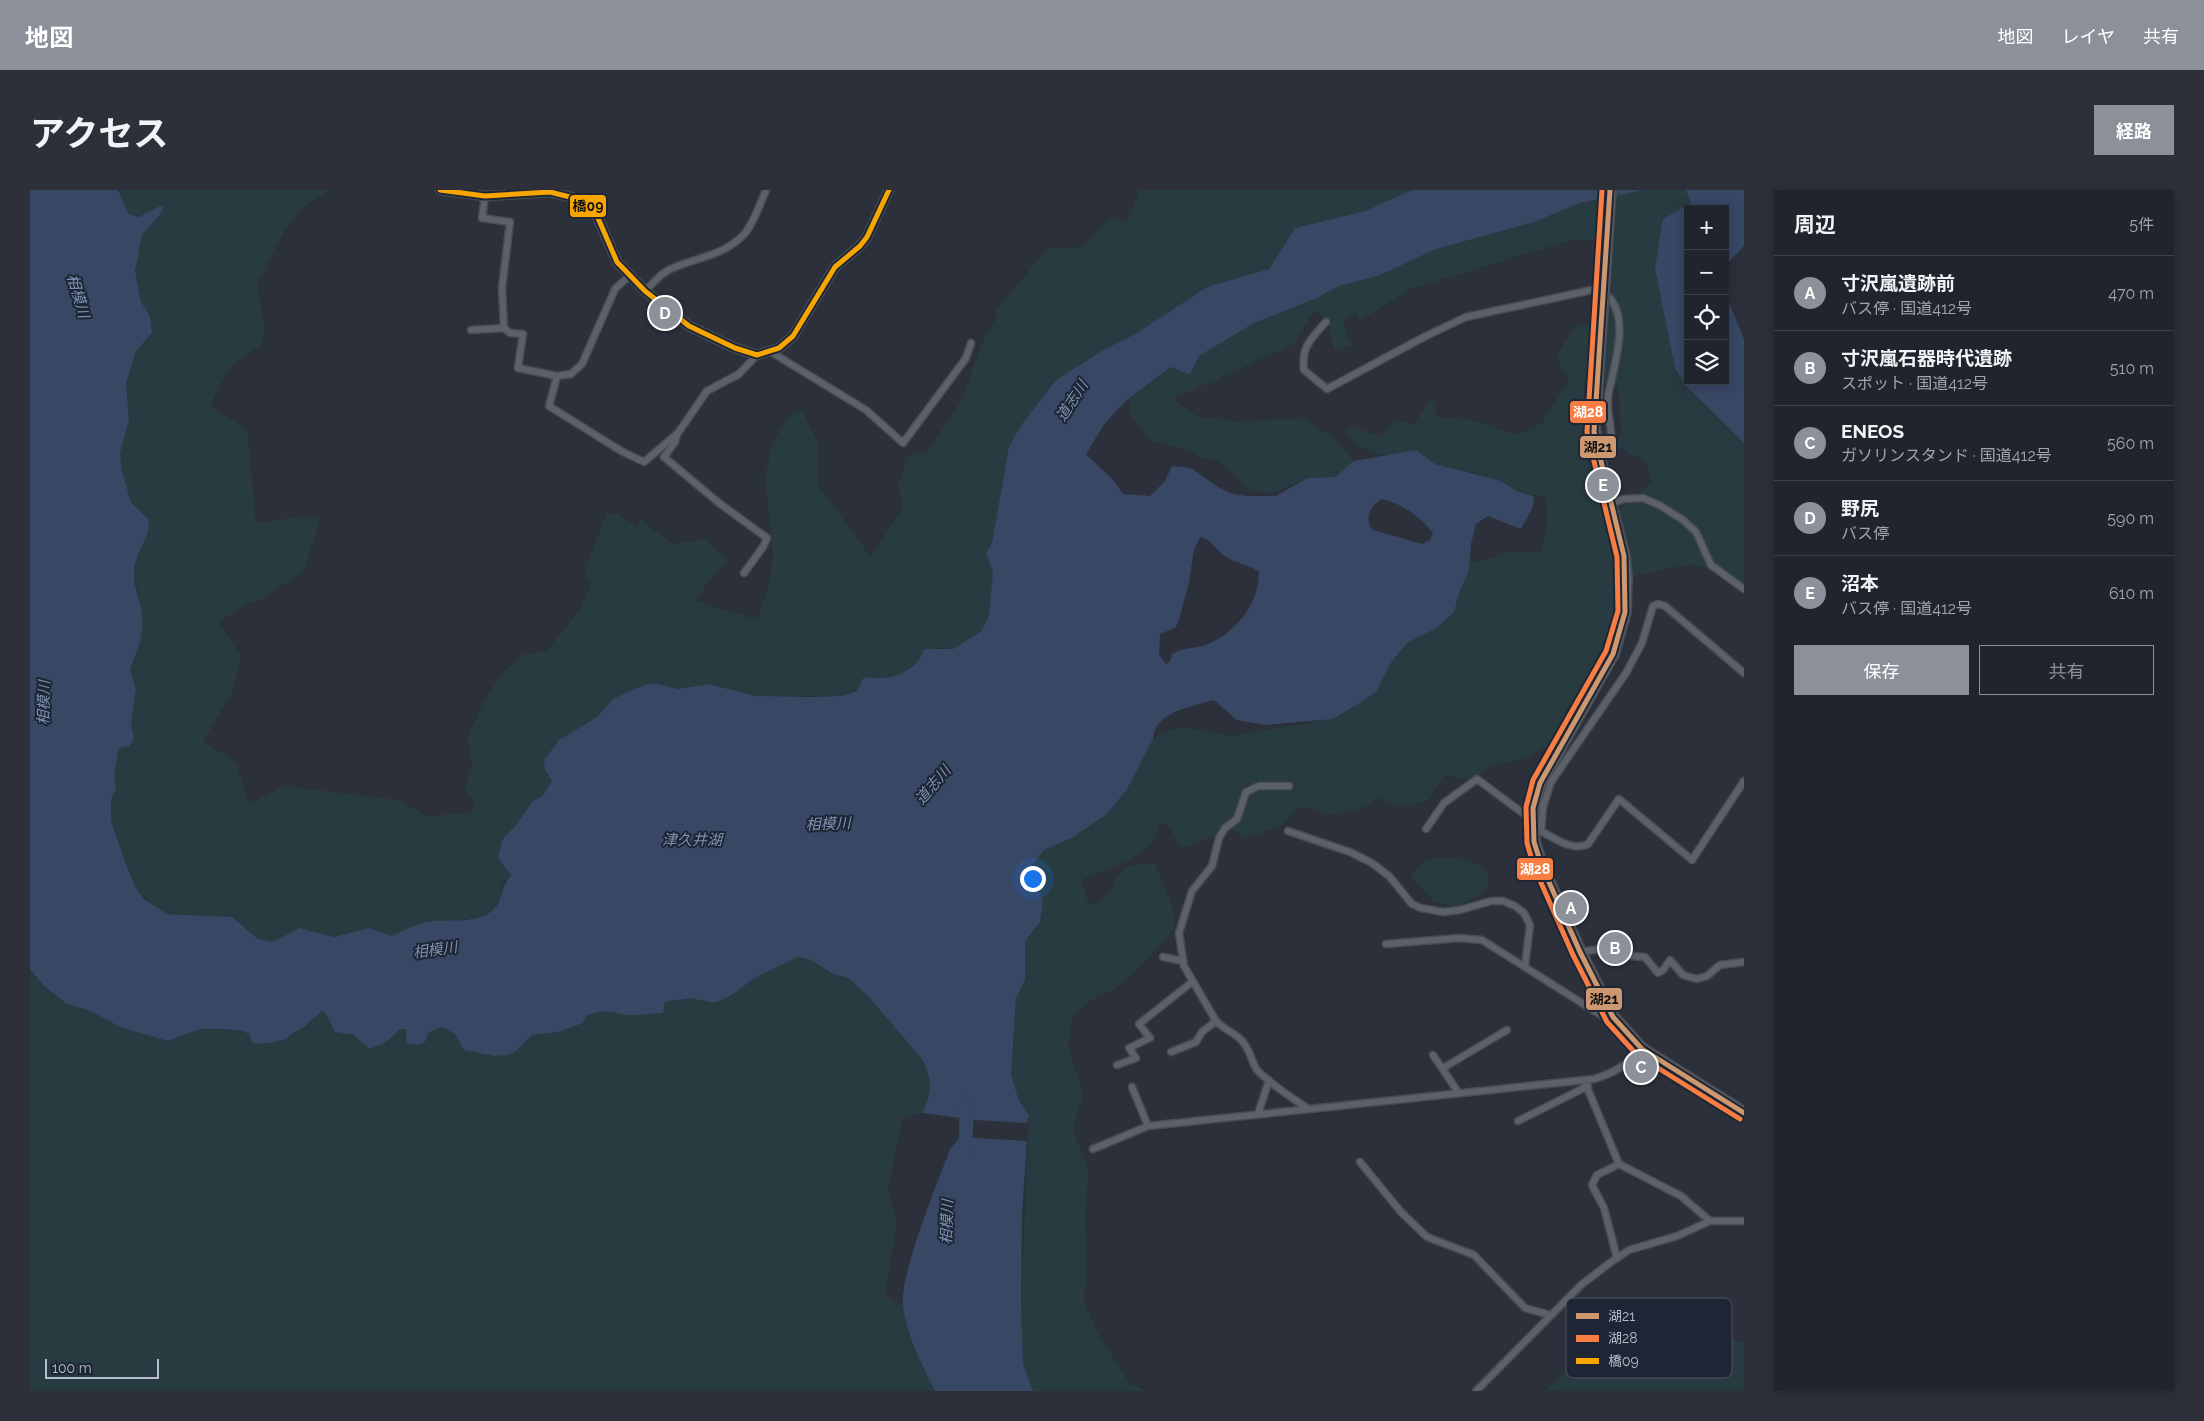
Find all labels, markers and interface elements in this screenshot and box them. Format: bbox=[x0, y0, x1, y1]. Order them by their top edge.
text: 地図 bbox=[25, 23, 73, 52]
text: 地図 bbox=[1998, 26, 2034, 47]
text: レイヤ bbox=[2062, 26, 2115, 47]
text: 共有 bbox=[2143, 26, 2179, 47]
button: 経路 bbox=[2094, 105, 2174, 155]
text: アクセス bbox=[30, 113, 168, 154]
line badge: 橋09 bbox=[569, 194, 607, 218]
text: 橋09 bbox=[573, 198, 603, 214]
map controls bbox=[1684, 205, 1729, 385]
button: + bbox=[1684, 205, 1729, 250]
text: 周辺 bbox=[1794, 212, 1836, 237]
text: 5件 bbox=[2129, 215, 2154, 234]
button: − bbox=[1684, 250, 1729, 295]
water label: 相模川 bbox=[63, 272, 93, 322]
text: 寸沢嵐遺跡前 bbox=[1841, 272, 1955, 294]
text: A bbox=[1805, 284, 1815, 303]
text: 470 m bbox=[2108, 284, 2154, 303]
pin: D bbox=[649, 294, 681, 332]
button: locate bbox=[1684, 295, 1729, 340]
text: バス停 · 国道412号 bbox=[1841, 299, 1972, 318]
button: layers bbox=[1684, 340, 1729, 385]
text: 寸沢嵐石器時代遺跡 bbox=[1841, 347, 2012, 369]
text: B bbox=[1805, 359, 1815, 378]
text: 510 m bbox=[2110, 359, 2154, 378]
text: スポット · 国道412号 bbox=[1841, 374, 1988, 393]
water label: 道志川 bbox=[1052, 376, 1093, 425]
line badge: 湖28 bbox=[1569, 400, 1607, 424]
text: 湖28 bbox=[1573, 404, 1603, 420]
text: ENEOS bbox=[1841, 420, 1904, 442]
text: C bbox=[1805, 434, 1815, 453]
text: 560 m bbox=[2107, 434, 2154, 453]
line badge: 湖21 bbox=[1579, 435, 1617, 459]
text: 湖21 bbox=[1584, 439, 1612, 455]
text: ガソリンスタンド · 国道412号 bbox=[1841, 446, 2052, 465]
pin: E bbox=[1587, 466, 1619, 504]
text: 野尻 bbox=[1841, 497, 1879, 519]
text: D bbox=[1804, 509, 1816, 528]
text: 590 m bbox=[2107, 509, 2154, 528]
text: バス停 bbox=[1841, 524, 1889, 543]
text: 沼本 bbox=[1841, 572, 1879, 594]
text: E bbox=[1805, 584, 1815, 603]
text: 610 m bbox=[2109, 584, 2154, 603]
text: バス停 · 国道412号 bbox=[1841, 599, 1972, 618]
button: 保存 bbox=[1794, 645, 1969, 695]
button: 共有 bbox=[1979, 645, 2154, 695]
water label: 相模川 bbox=[35, 678, 53, 726]
water label: 道志川 bbox=[912, 760, 956, 808]
water label: 相模川 bbox=[805, 814, 853, 834]
water label: 津久井湖 bbox=[662, 831, 724, 849]
line badge: 湖28 bbox=[1516, 857, 1554, 881]
text: 湖28 bbox=[1520, 861, 1550, 877]
your location bbox=[1020, 866, 1046, 892]
pin: A bbox=[1555, 889, 1587, 927]
pin: B bbox=[1599, 929, 1631, 967]
water label: 相模川 bbox=[411, 938, 461, 962]
line badge: 湖21 bbox=[1585, 987, 1623, 1011]
text: 湖21 bbox=[1590, 991, 1618, 1007]
pin: C bbox=[1625, 1048, 1657, 1086]
water label: 相模川 bbox=[937, 1197, 957, 1245]
legend bbox=[1566, 1298, 1732, 1378]
text: 湖21 bbox=[1608, 1308, 1635, 1324]
text: 湖28 bbox=[1608, 1330, 1638, 1346]
text: 橋09 bbox=[1608, 1353, 1639, 1369]
scale bar bbox=[45, 1356, 159, 1379]
text: 100 m bbox=[52, 1360, 92, 1376]

